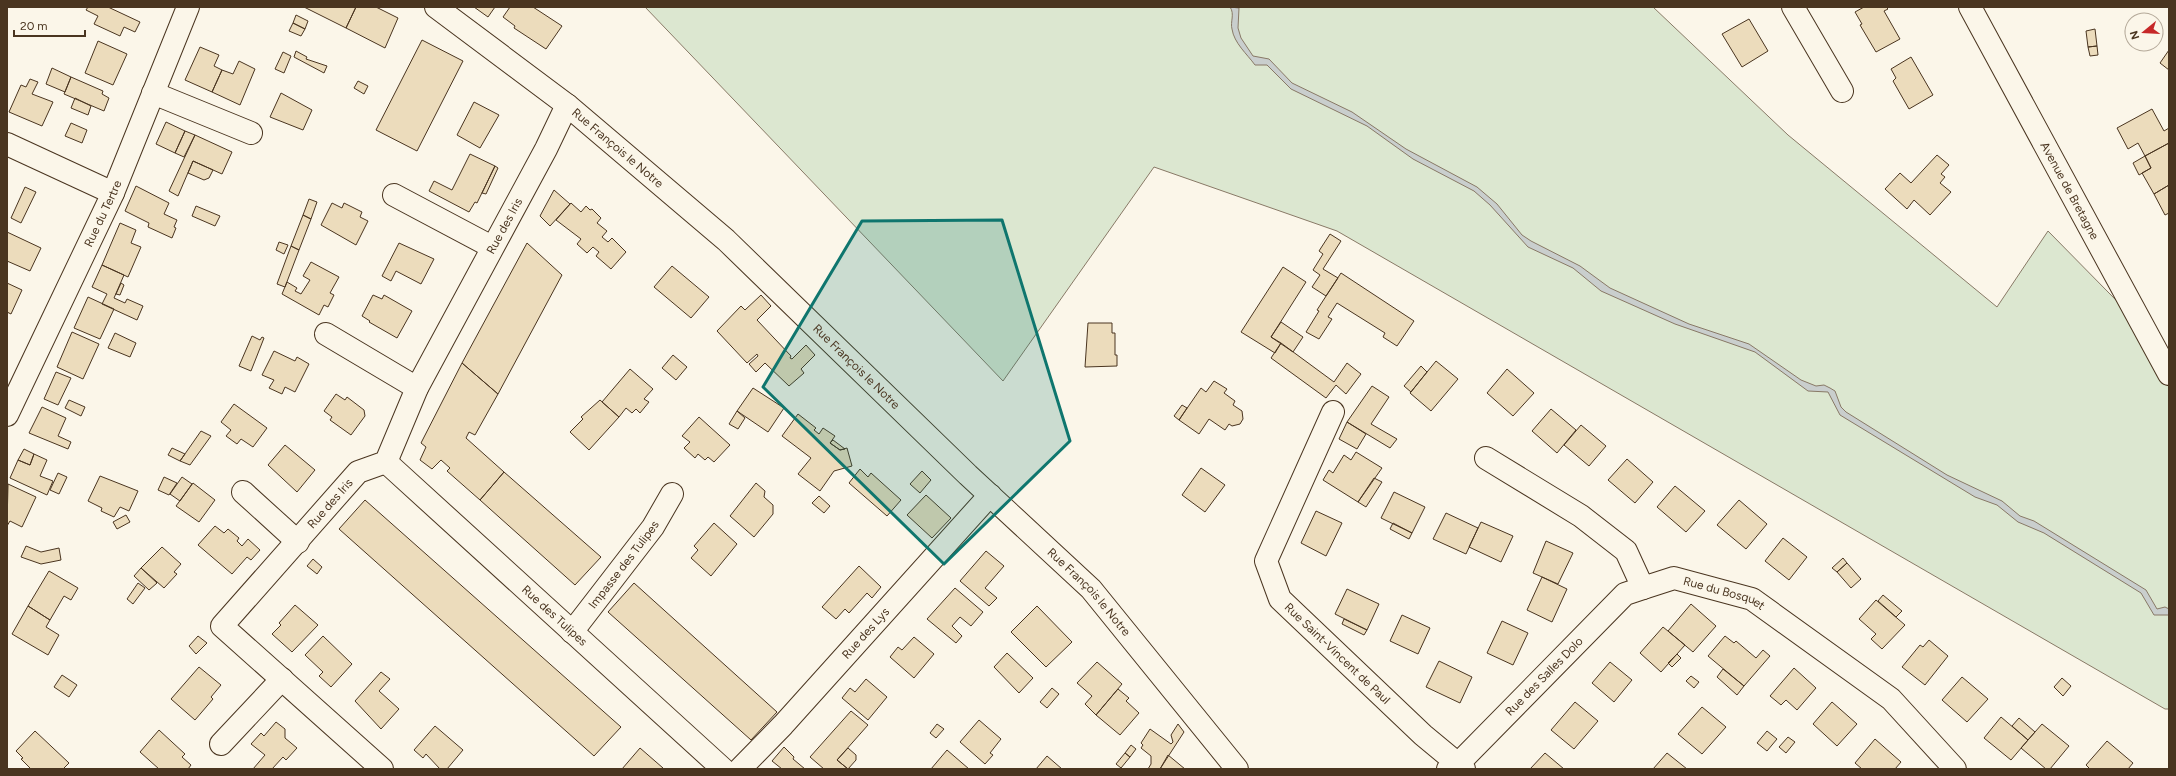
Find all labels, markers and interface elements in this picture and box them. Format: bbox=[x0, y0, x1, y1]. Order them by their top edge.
scale bar bbox=[14, 12, 85, 38]
north arrow bbox=[2124, 12, 2164, 52]
text: 20 m bbox=[20, 19, 48, 33]
text: N bbox=[2127, 29, 2142, 41]
street label: Rue François le Notre bbox=[569, 105, 666, 191]
street label: Avenue de Bretagne bbox=[2037, 139, 2102, 242]
street label: Rue du Tertre bbox=[81, 178, 125, 249]
street label: Rue des Iris bbox=[484, 195, 525, 257]
street label: Rue François le Notre bbox=[810, 321, 903, 412]
street label: Rue des Iris bbox=[305, 475, 356, 531]
street label: Impasse des Tulipes bbox=[586, 518, 662, 611]
street label: Rue François le Notre bbox=[1044, 545, 1134, 639]
street label: Rue du Bosquet bbox=[1682, 574, 1768, 613]
street label: Rue des Tulipes bbox=[519, 582, 590, 649]
street label: Rue Saint-Vincent de Paul bbox=[1282, 600, 1393, 707]
street label: Rue des Lys bbox=[839, 604, 892, 662]
street label: Rue des Salles Dolo bbox=[1502, 634, 1586, 719]

